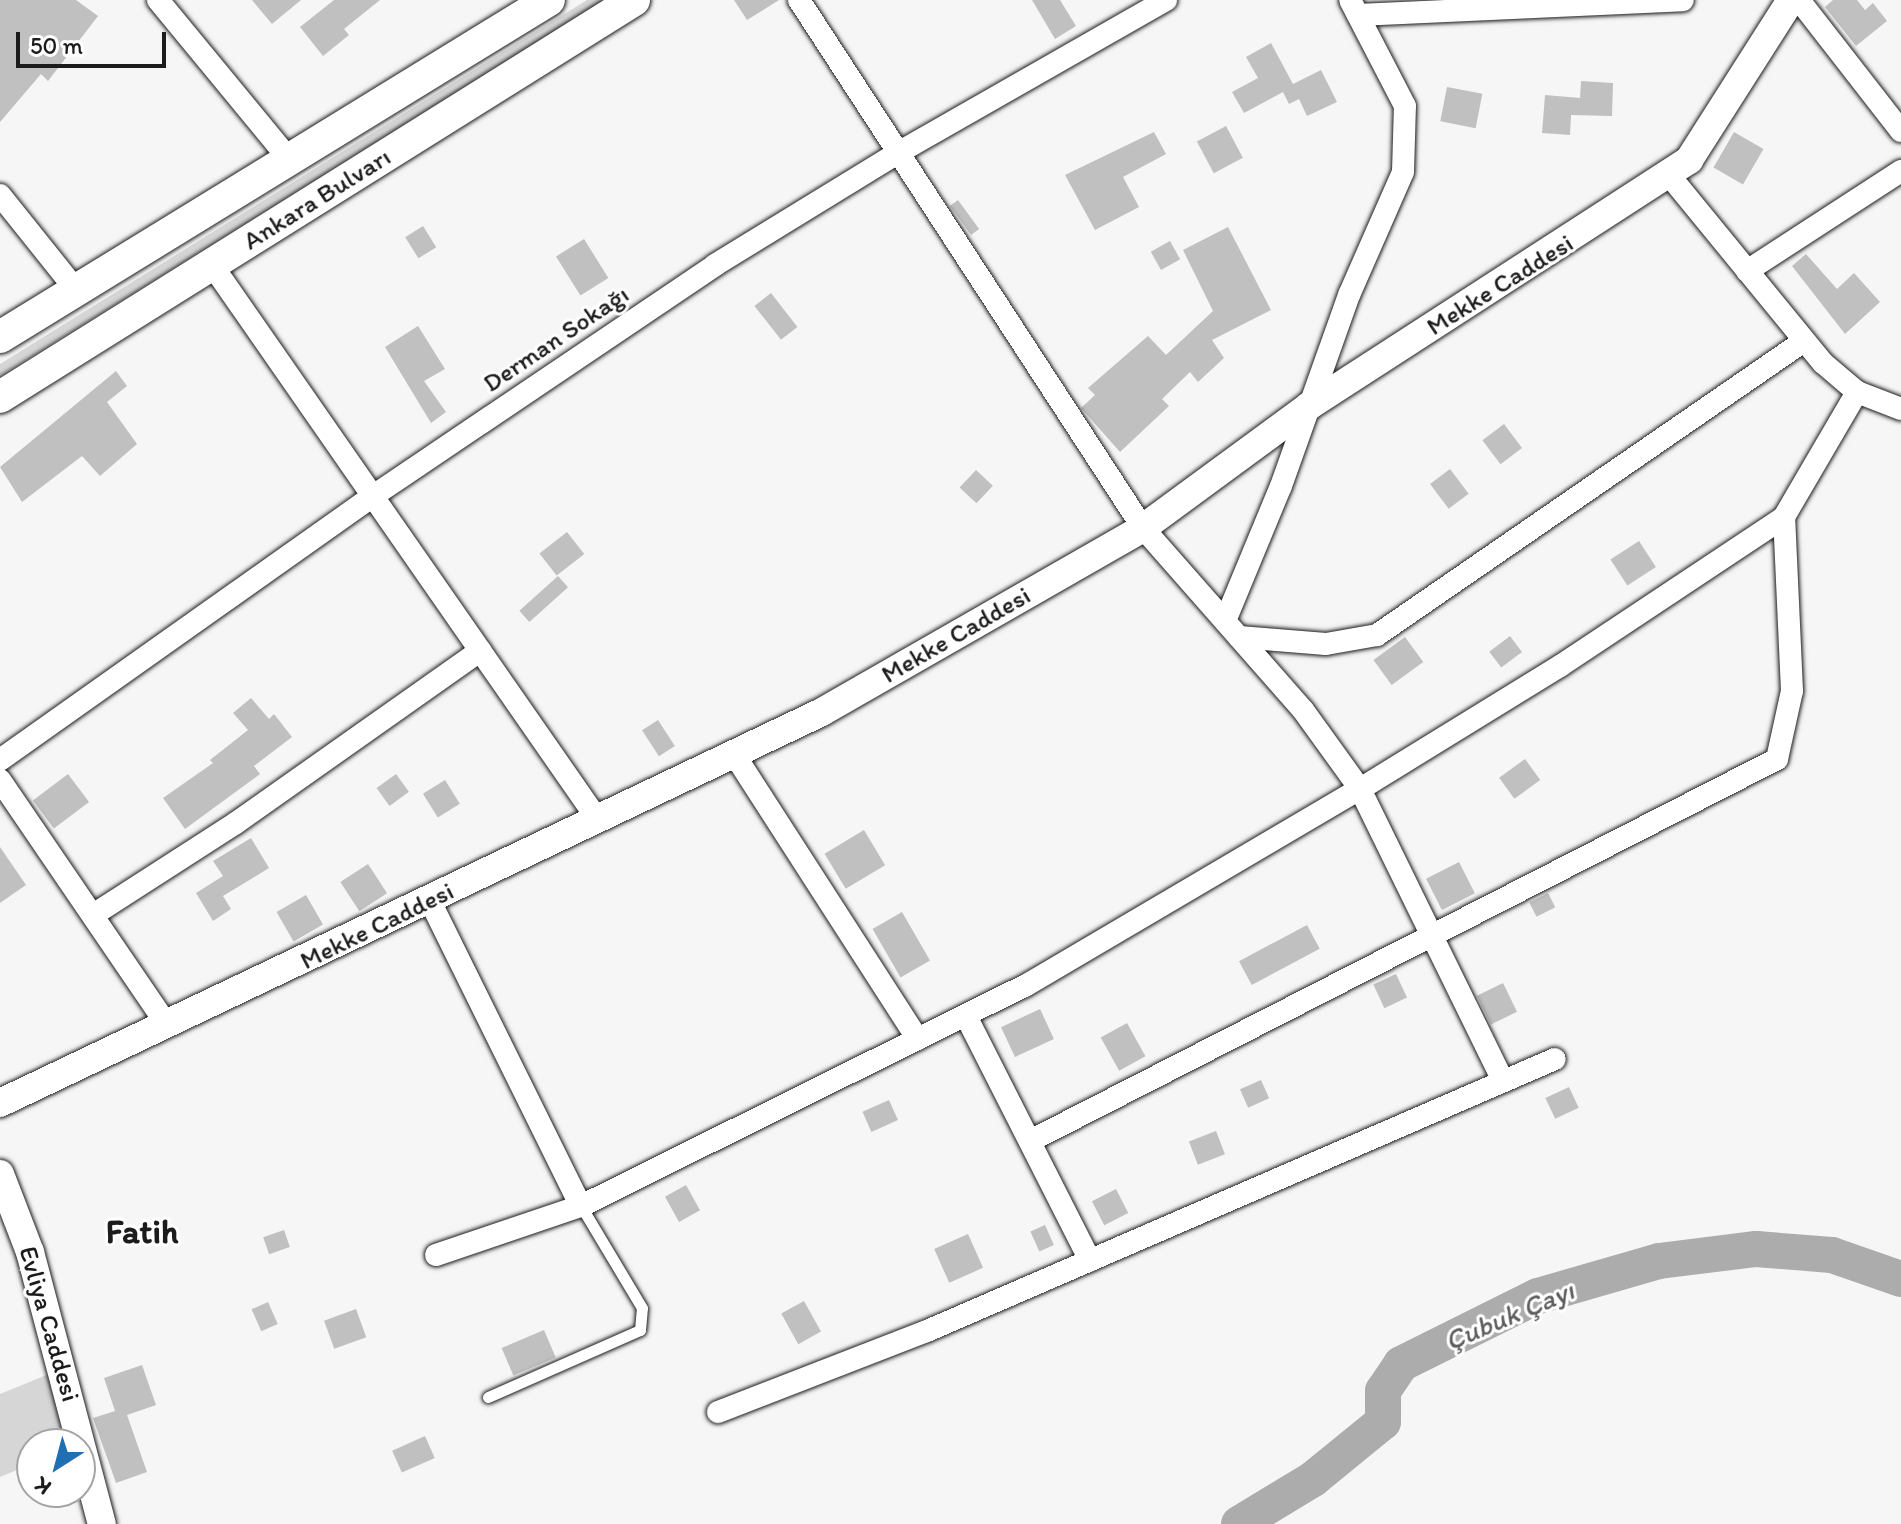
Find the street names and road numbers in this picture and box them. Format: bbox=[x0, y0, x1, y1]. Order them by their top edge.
street label: Ankara Bulvarı bbox=[238, 141, 396, 257]
street label: Mekke Caddesi bbox=[1421, 228, 1579, 342]
street label: Derman Sokağı bbox=[477, 279, 635, 399]
street label: Mekke Caddesi bbox=[876, 580, 1036, 690]
street label: Mekke Caddesi bbox=[295, 875, 459, 977]
street label: Evliya Caddesi bbox=[12, 1243, 86, 1405]

